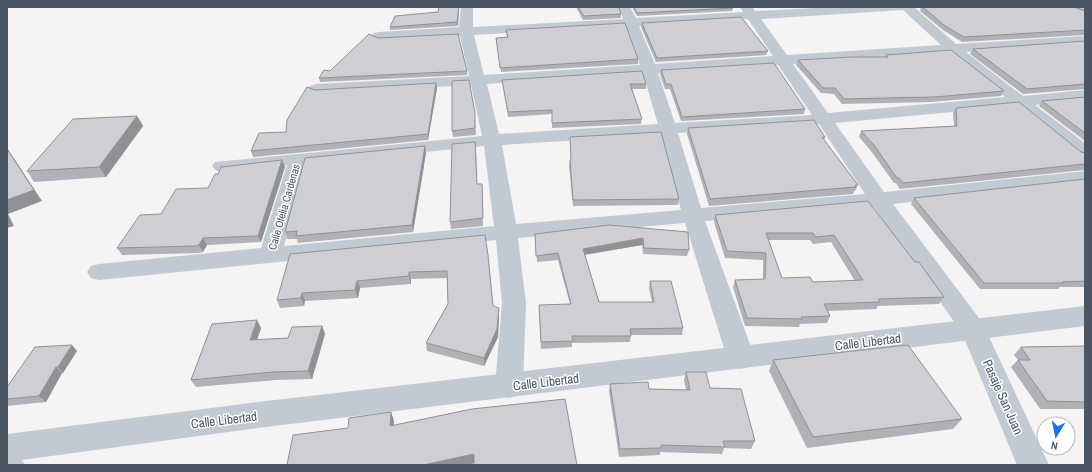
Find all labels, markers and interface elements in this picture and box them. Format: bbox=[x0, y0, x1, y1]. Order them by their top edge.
street label: Calle Ofelia Cardenas bbox=[265, 162, 303, 252]
street label: Calle Libertad bbox=[834, 330, 902, 354]
street label: Pasaje San Juan bbox=[979, 357, 1027, 437]
street label: Calle Libertad bbox=[512, 370, 580, 394]
street label: Calle Libertad bbox=[190, 408, 258, 432]
north arrow bbox=[1036, 416, 1076, 456]
text: N bbox=[1050, 438, 1059, 453]

